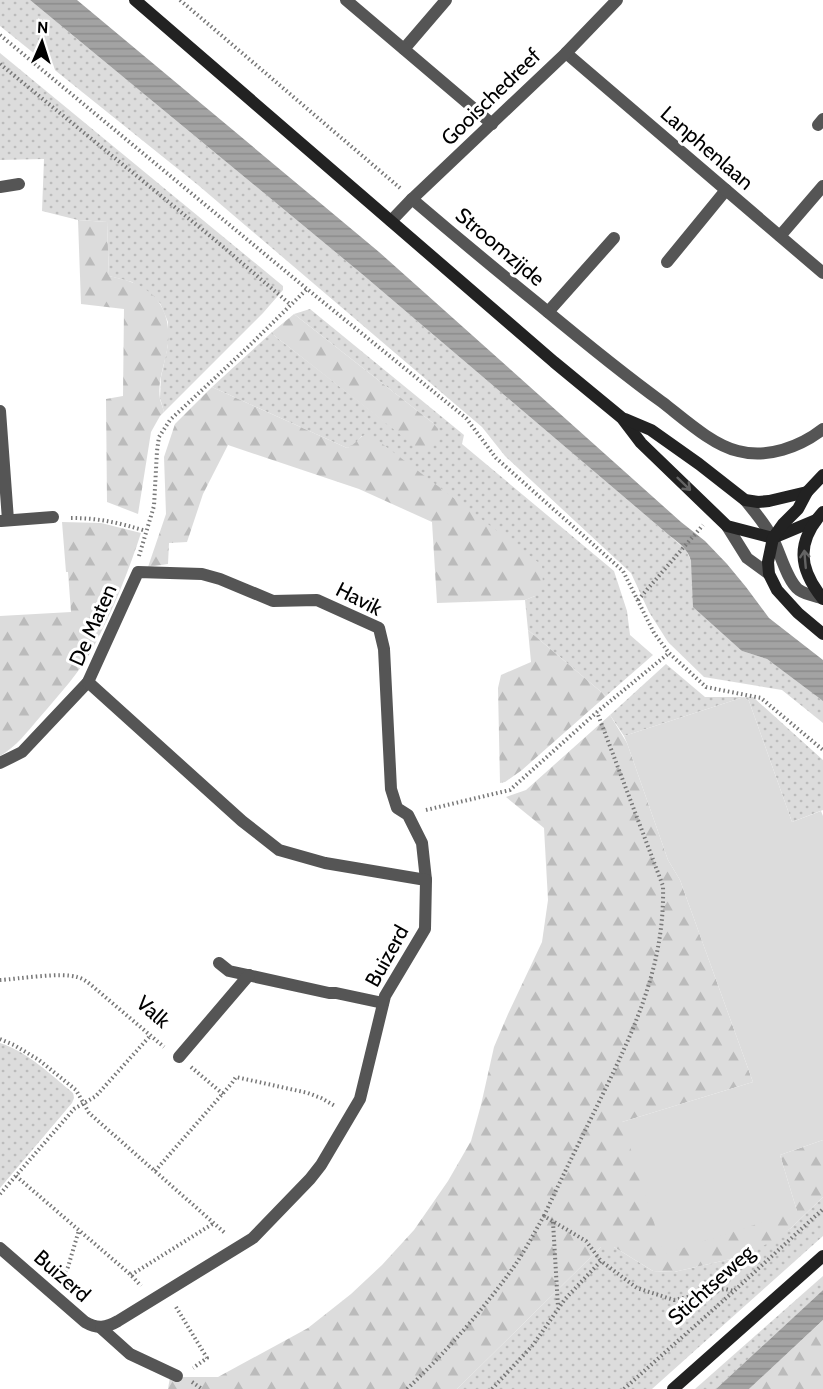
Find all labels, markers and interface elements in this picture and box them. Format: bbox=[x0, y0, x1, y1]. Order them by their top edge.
north arrow bbox=[12, 12, 72, 72]
text: N bbox=[37, 18, 49, 37]
street label: Gooischedreef bbox=[436, 43, 546, 150]
street label: Lanphenlaan bbox=[656, 101, 759, 195]
street label: Stroomzijde bbox=[450, 202, 550, 292]
one-way arrow bbox=[676, 476, 691, 491]
one-way arrow bbox=[799, 550, 810, 570]
street label: Havik bbox=[332, 576, 387, 621]
street label: De Maten bbox=[63, 580, 122, 670]
street label: Buizerd bbox=[360, 921, 414, 991]
street label: Valk bbox=[131, 990, 176, 1033]
street label: Stichtseweg bbox=[663, 1239, 759, 1330]
street label: Buizerd bbox=[29, 1244, 96, 1307]

